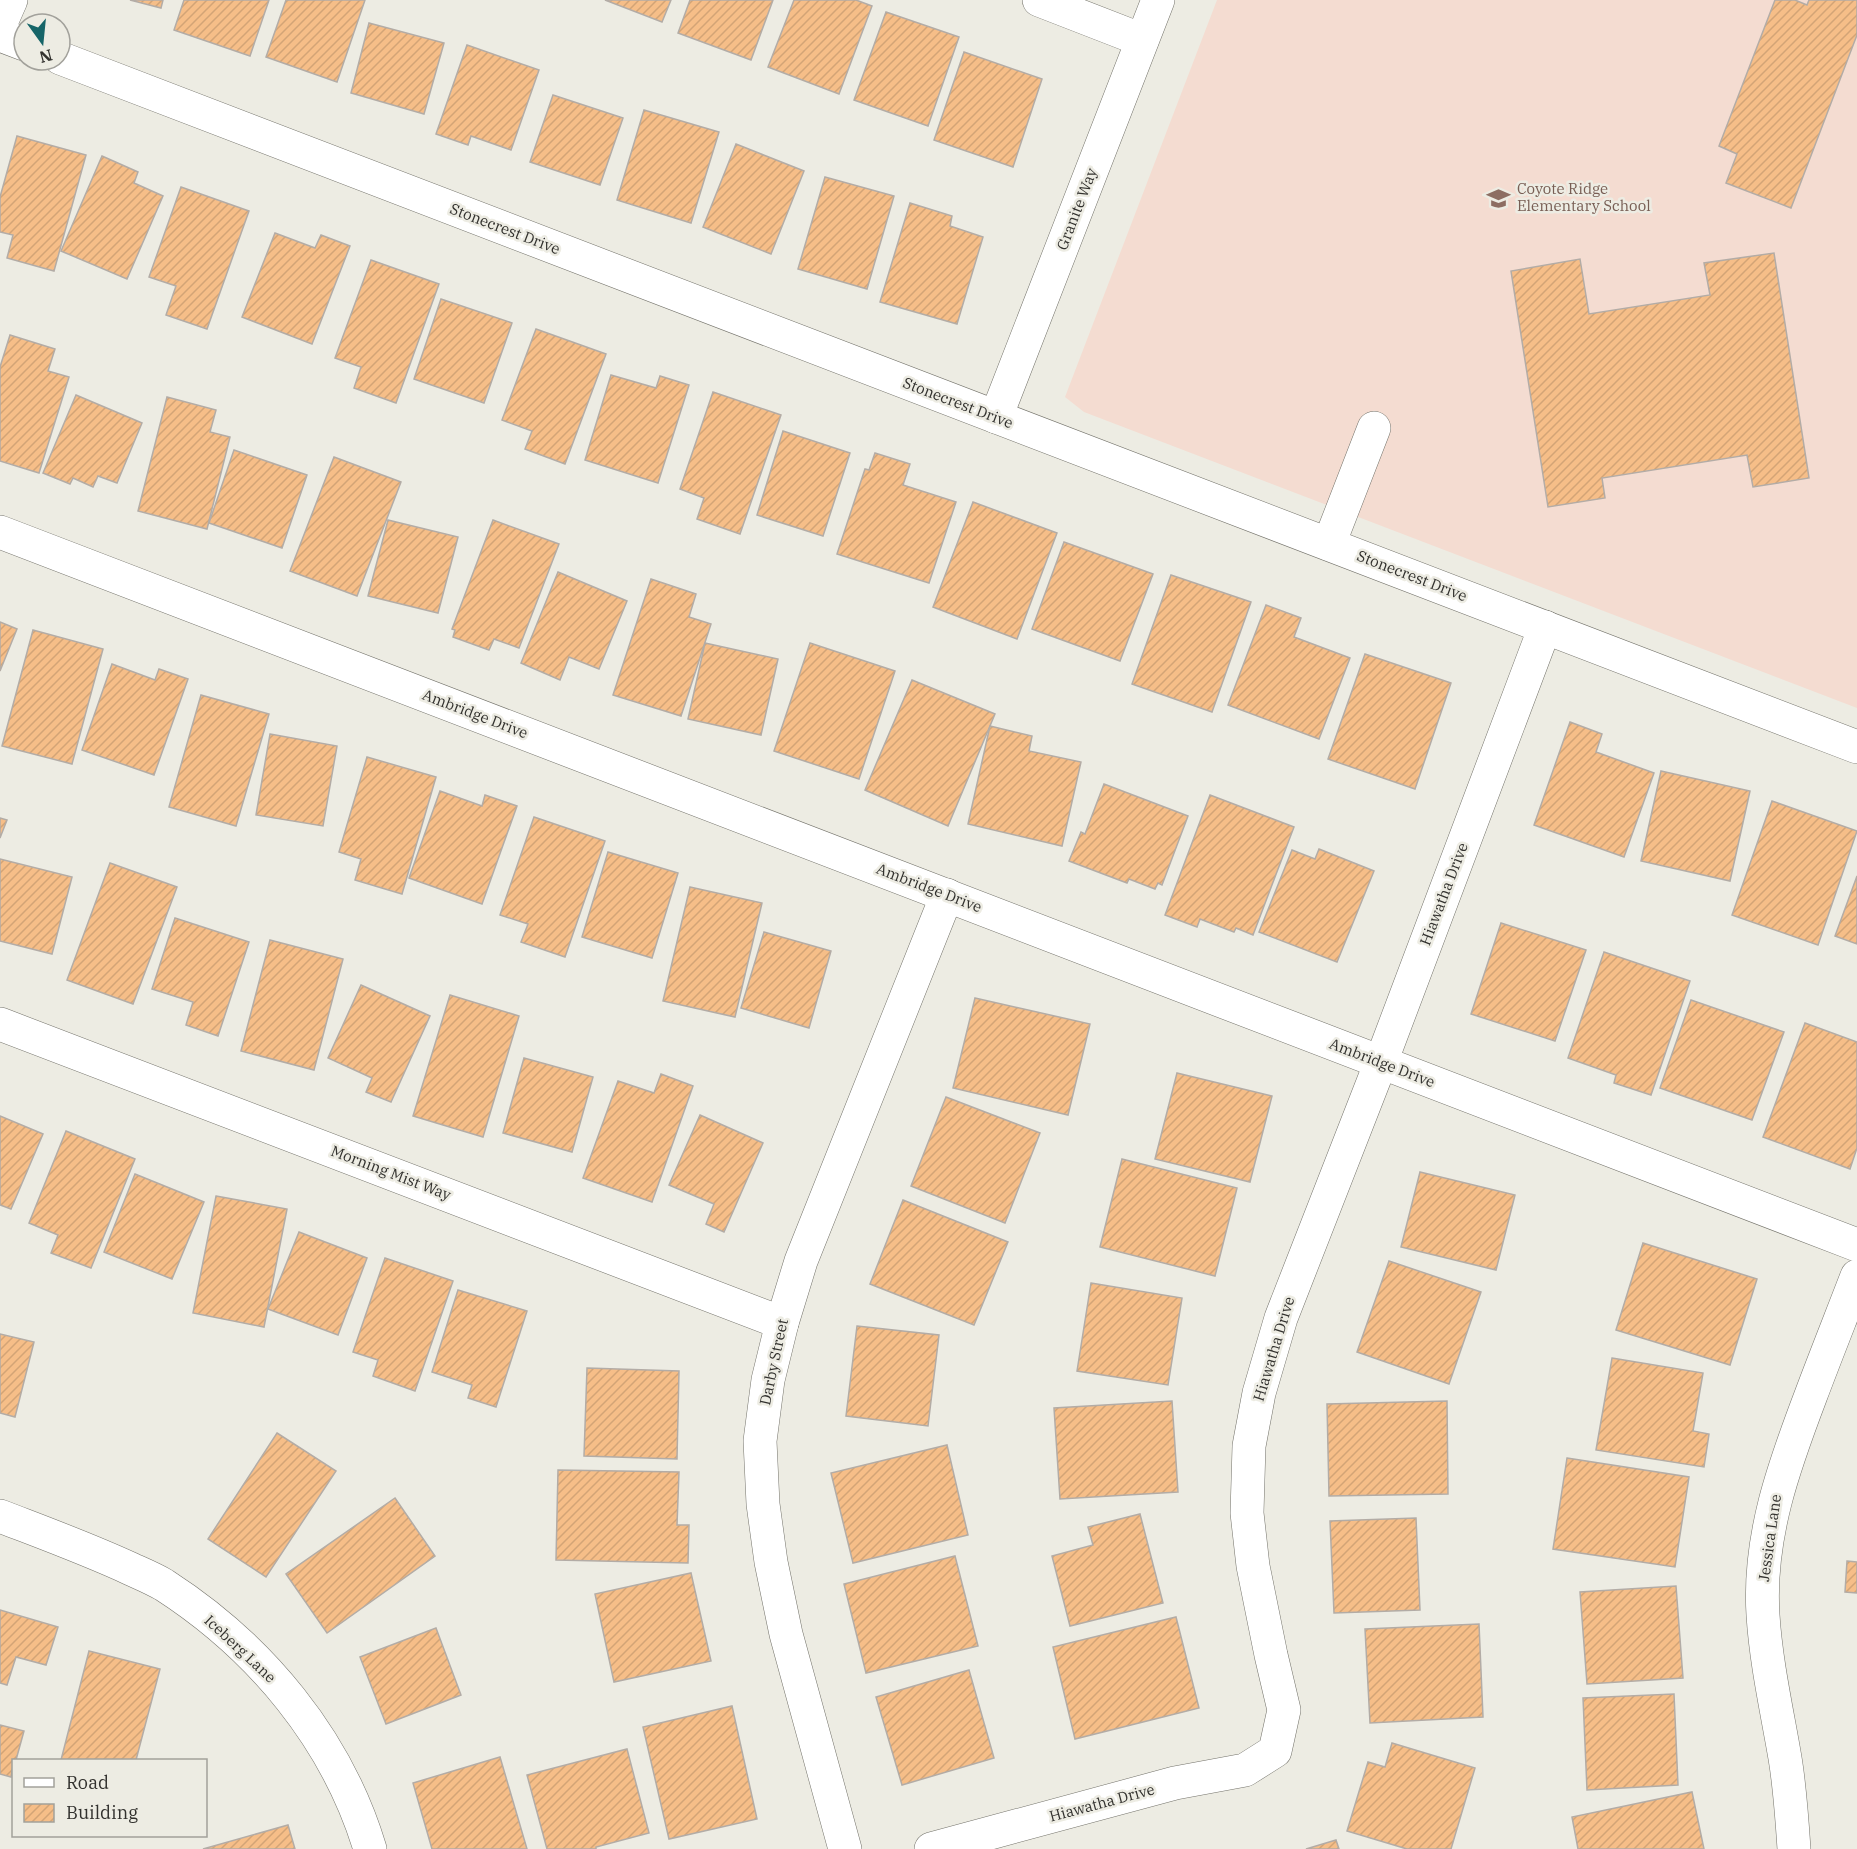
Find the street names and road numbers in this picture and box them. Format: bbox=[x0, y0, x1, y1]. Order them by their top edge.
street label: Granite Way bbox=[1052, 165, 1101, 253]
street label: Stonecrest Drive bbox=[447, 199, 563, 258]
street label: Stonecrest Drive bbox=[900, 373, 1016, 432]
street label: Stonecrest Drive bbox=[1354, 546, 1470, 605]
street label: Ambridge Drive bbox=[420, 685, 531, 742]
street label: Hiawatha Drive bbox=[1415, 840, 1472, 948]
street label: Ambridge Drive bbox=[874, 859, 985, 916]
street label: Ambridge Drive bbox=[1327, 1034, 1438, 1091]
street label: Morning Mist Way bbox=[328, 1141, 454, 1204]
street label: Hiawatha Drive bbox=[1249, 1294, 1298, 1403]
street label: Darby Street bbox=[755, 1317, 792, 1407]
street label: Jessica Lane bbox=[1754, 1493, 1785, 1583]
street label: Iceberg Lane bbox=[201, 1611, 280, 1687]
street label: Hiawatha Drive bbox=[1047, 1779, 1157, 1826]

